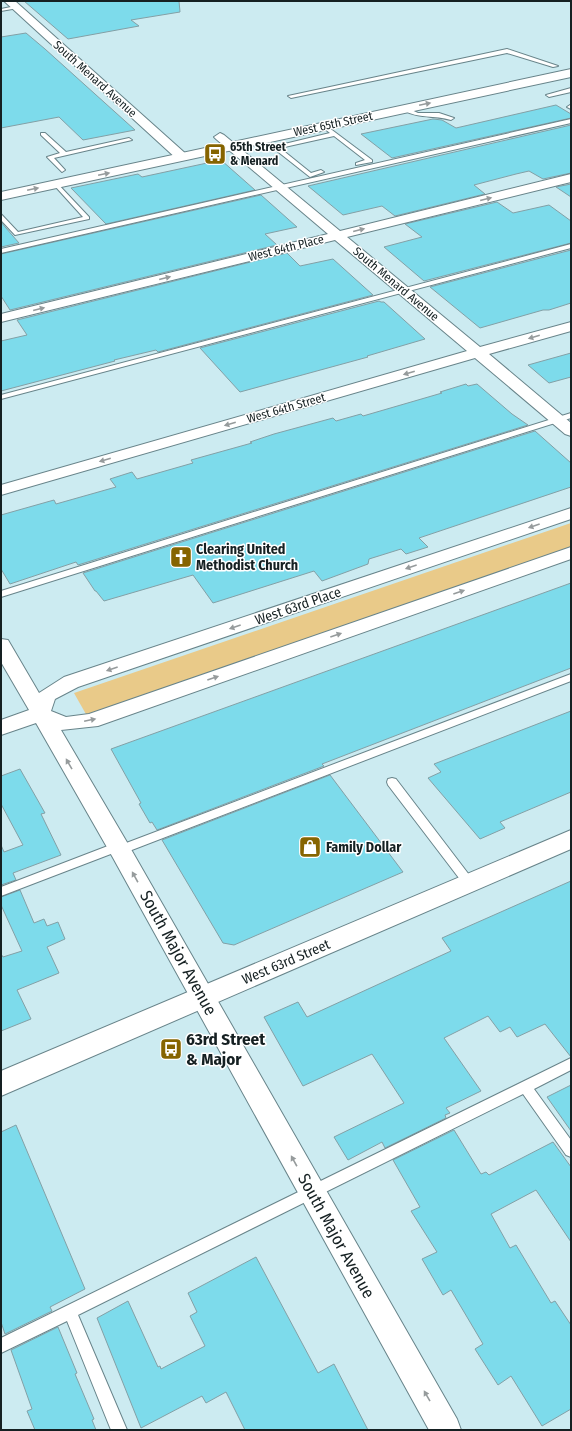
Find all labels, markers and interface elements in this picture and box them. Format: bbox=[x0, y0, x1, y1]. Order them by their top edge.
street label: South Menard Avenue bbox=[50, 38, 140, 120]
one-way arrow bbox=[419, 101, 432, 107]
street label: West 65th Street bbox=[292, 109, 374, 139]
place label: 65th Street & Menard bbox=[230, 140, 287, 168]
bus stop icon: 65th Street & Menard bbox=[202, 141, 228, 167]
one-way arrow bbox=[98, 170, 110, 176]
one-way arrow bbox=[27, 185, 40, 191]
one-way arrow bbox=[480, 196, 492, 202]
one-way arrow bbox=[354, 227, 366, 233]
street label: West 64th Place bbox=[247, 232, 325, 264]
street label: South Menard Avenue bbox=[350, 244, 442, 324]
one-way arrow bbox=[159, 274, 171, 280]
one-way arrow bbox=[33, 305, 45, 311]
one-way arrow bbox=[527, 334, 539, 340]
one-way arrow bbox=[402, 370, 414, 376]
street label: West 64th Street bbox=[245, 390, 327, 426]
one-way arrow bbox=[224, 421, 236, 427]
one-way arrow bbox=[99, 457, 111, 463]
one-way arrow bbox=[528, 523, 540, 529]
place label: Clearing United Methodist Church bbox=[196, 541, 298, 574]
church icon: Clearing United Methodist Church bbox=[168, 544, 194, 570]
one-way arrow bbox=[405, 565, 417, 571]
street label: West 63rd Place bbox=[253, 583, 343, 629]
one-way arrow bbox=[453, 589, 465, 595]
one-way arrow bbox=[228, 624, 240, 630]
one-way arrow bbox=[330, 632, 342, 638]
one-way arrow bbox=[105, 666, 117, 672]
one-way arrow bbox=[208, 675, 220, 681]
one-way arrow bbox=[84, 717, 97, 723]
one-way arrow bbox=[66, 758, 73, 770]
shop icon: Family Dollar bbox=[297, 834, 323, 860]
place label: Family Dollar bbox=[326, 839, 402, 856]
one-way arrow bbox=[131, 871, 138, 882]
street label: South Major Avenue bbox=[135, 887, 221, 1019]
street label: West 63rd Street bbox=[239, 936, 333, 988]
place label: 63rd Street & Major bbox=[186, 1029, 266, 1070]
bus stop icon: 63rd Street & Major bbox=[158, 1036, 184, 1062]
one-way arrow bbox=[290, 1155, 297, 1167]
street label: South Major Avenue bbox=[293, 1170, 379, 1302]
one-way arrow bbox=[423, 1390, 430, 1402]

